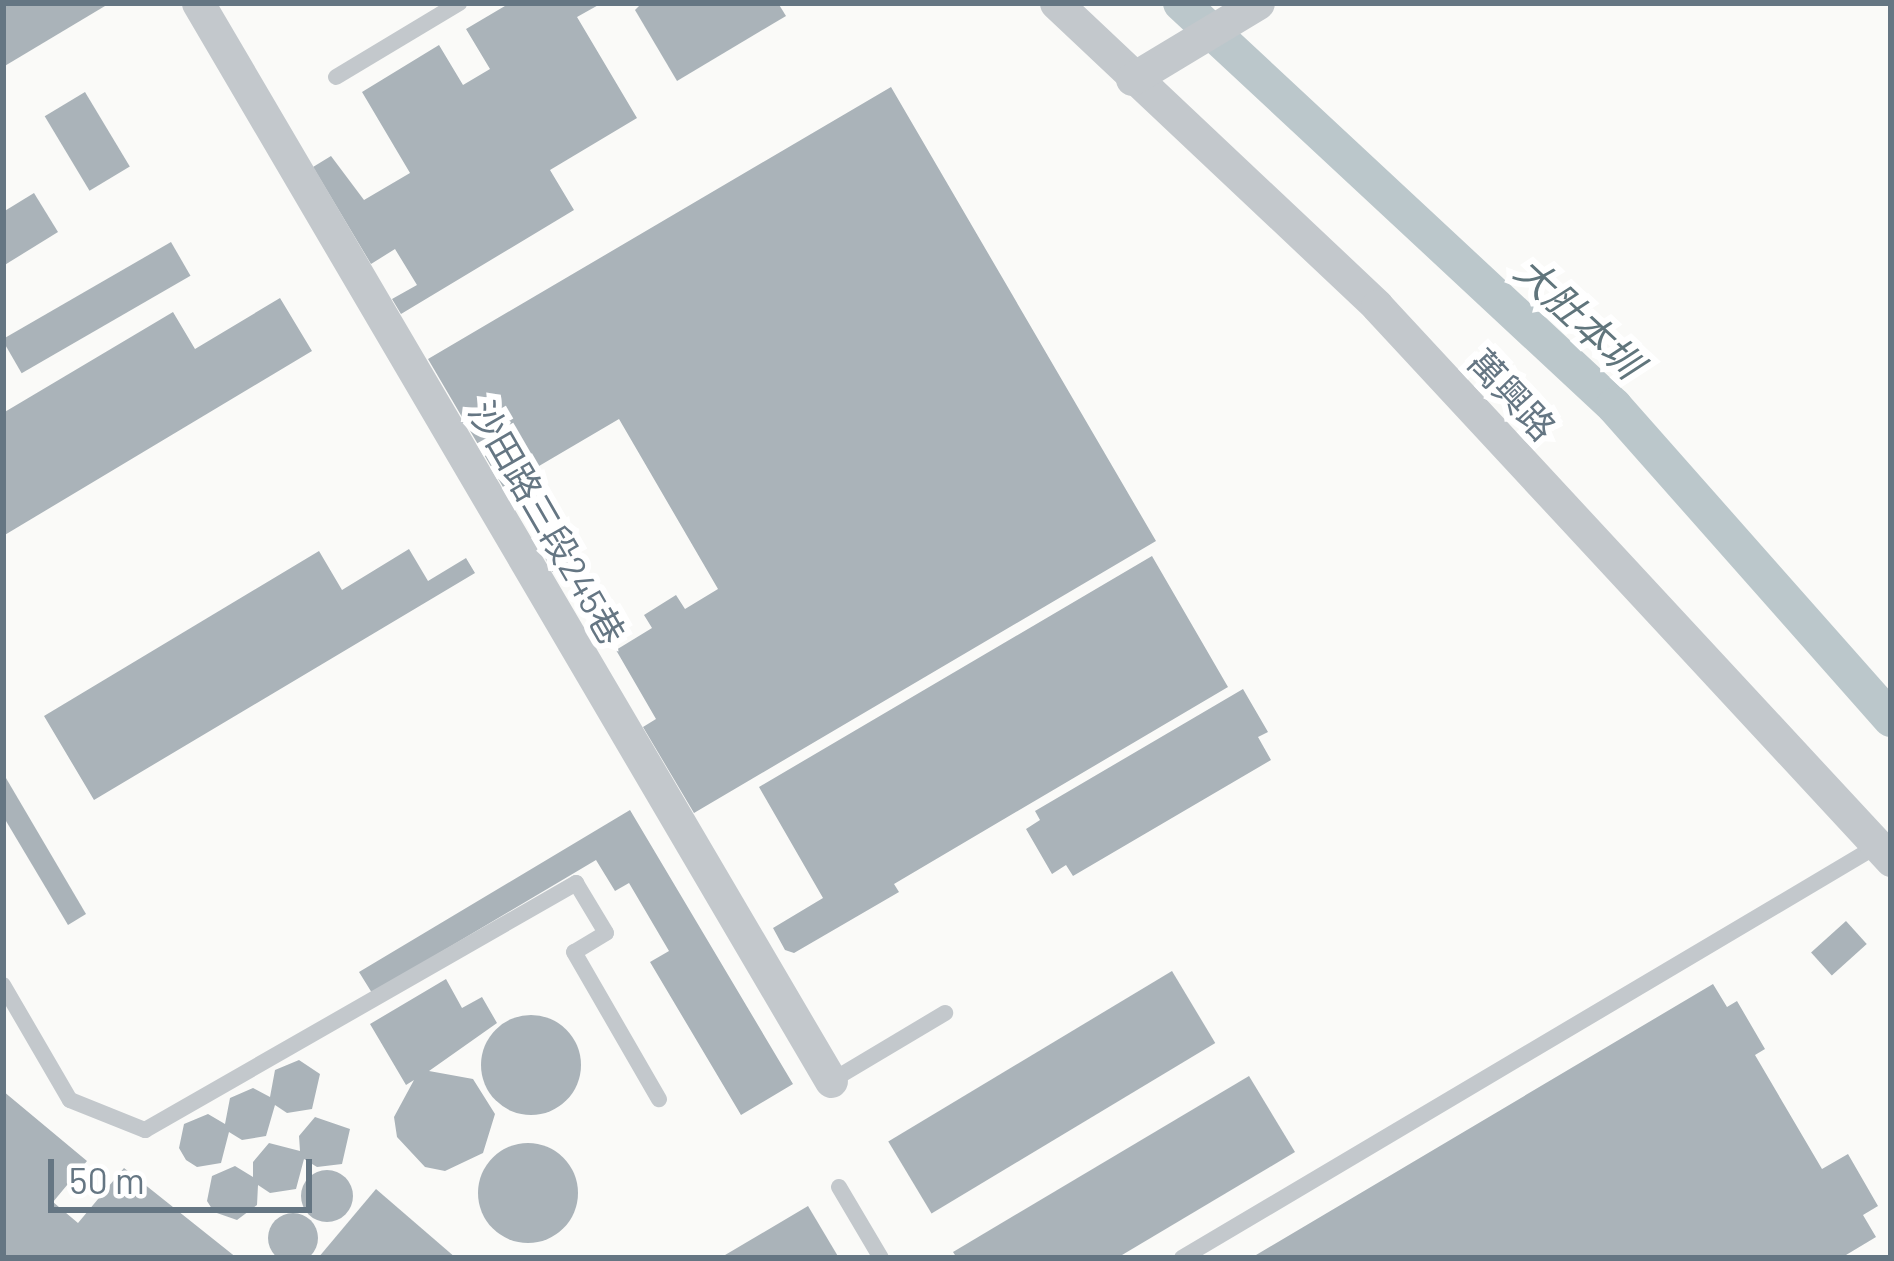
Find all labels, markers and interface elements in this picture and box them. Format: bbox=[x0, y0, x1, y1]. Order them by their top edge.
water label: 大肚本圳 bbox=[1506, 247, 1652, 387]
street label: 萬興路 bbox=[1460, 340, 1566, 448]
street label: 沙田路三段245巷 bbox=[461, 393, 635, 651]
scale bar bbox=[54, 1135, 318, 1209]
text: 50 m bbox=[69, 1158, 145, 1201]

